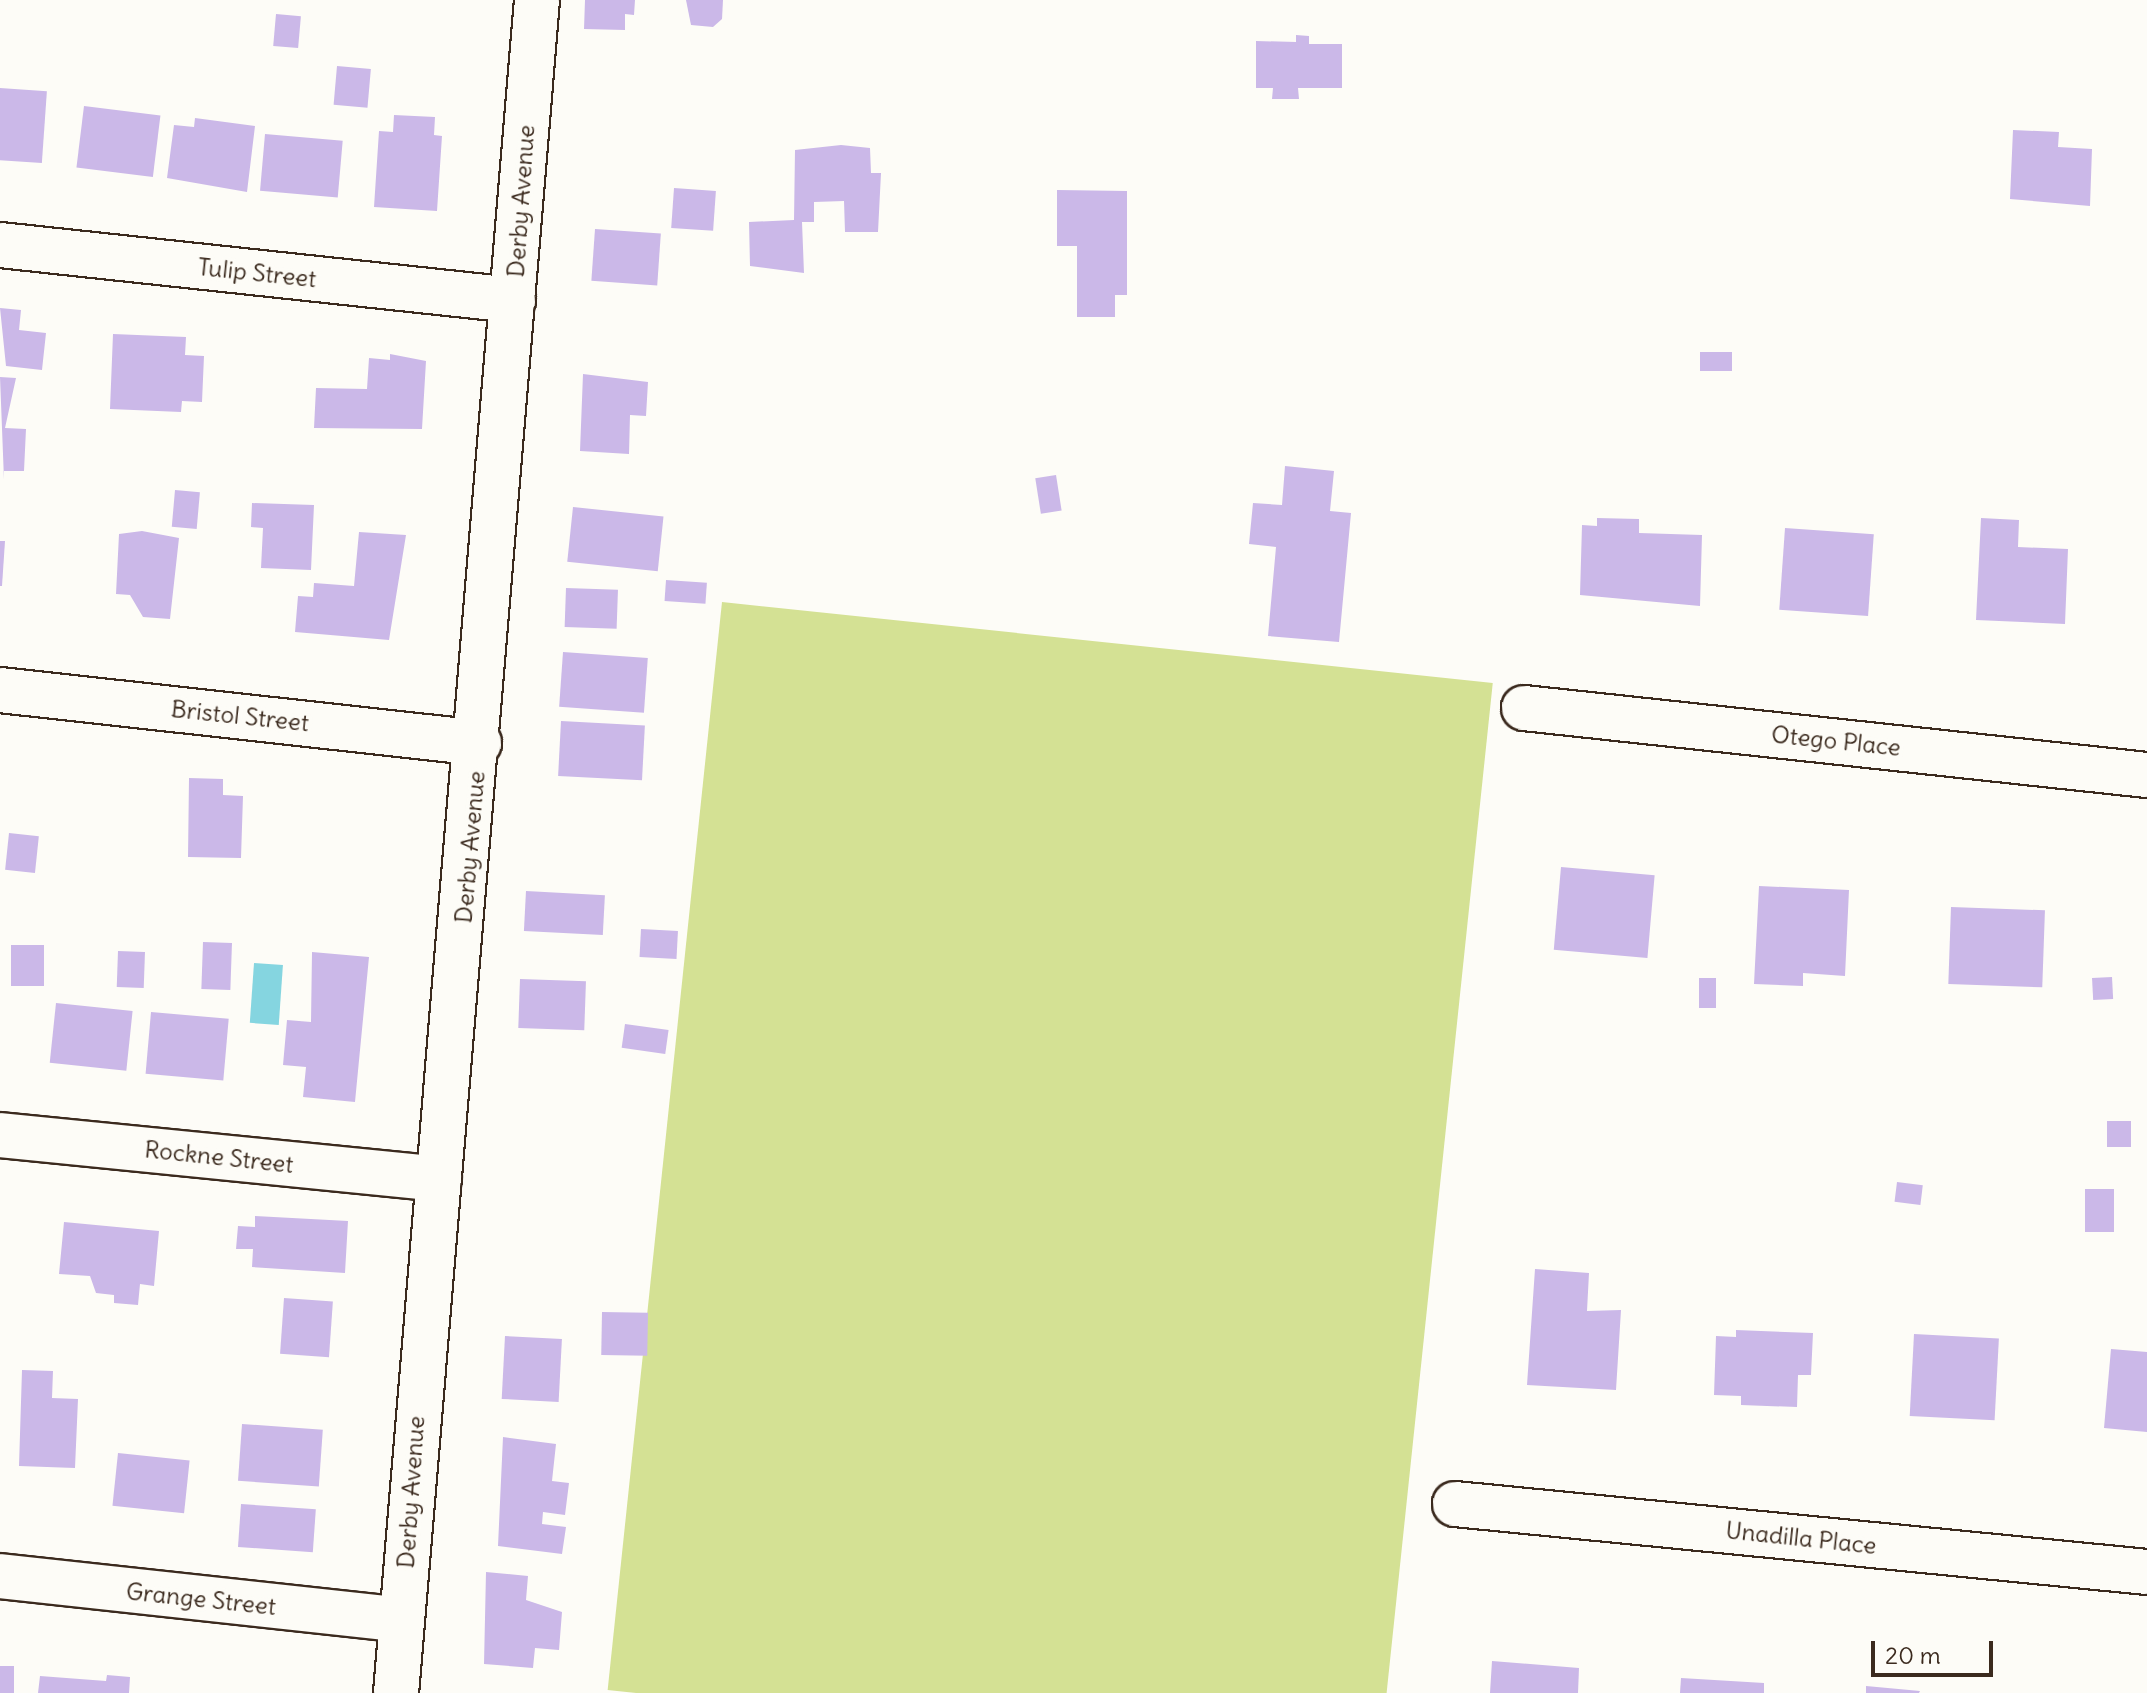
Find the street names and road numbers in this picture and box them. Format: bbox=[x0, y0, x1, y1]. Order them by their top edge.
street label: Derby Avenue bbox=[501, 124, 541, 278]
street label: Tulip Street bbox=[196, 252, 318, 294]
street label: Bristol Street bbox=[170, 694, 310, 738]
street label: Otego Place bbox=[1770, 720, 1902, 762]
street label: Derby Avenue bbox=[449, 770, 491, 924]
street label: Rockne Street bbox=[143, 1135, 295, 1179]
street label: Derby Avenue bbox=[391, 1415, 431, 1569]
street label: Unadilla Place bbox=[1724, 1516, 1878, 1560]
street label: Grange Street bbox=[125, 1577, 277, 1621]

